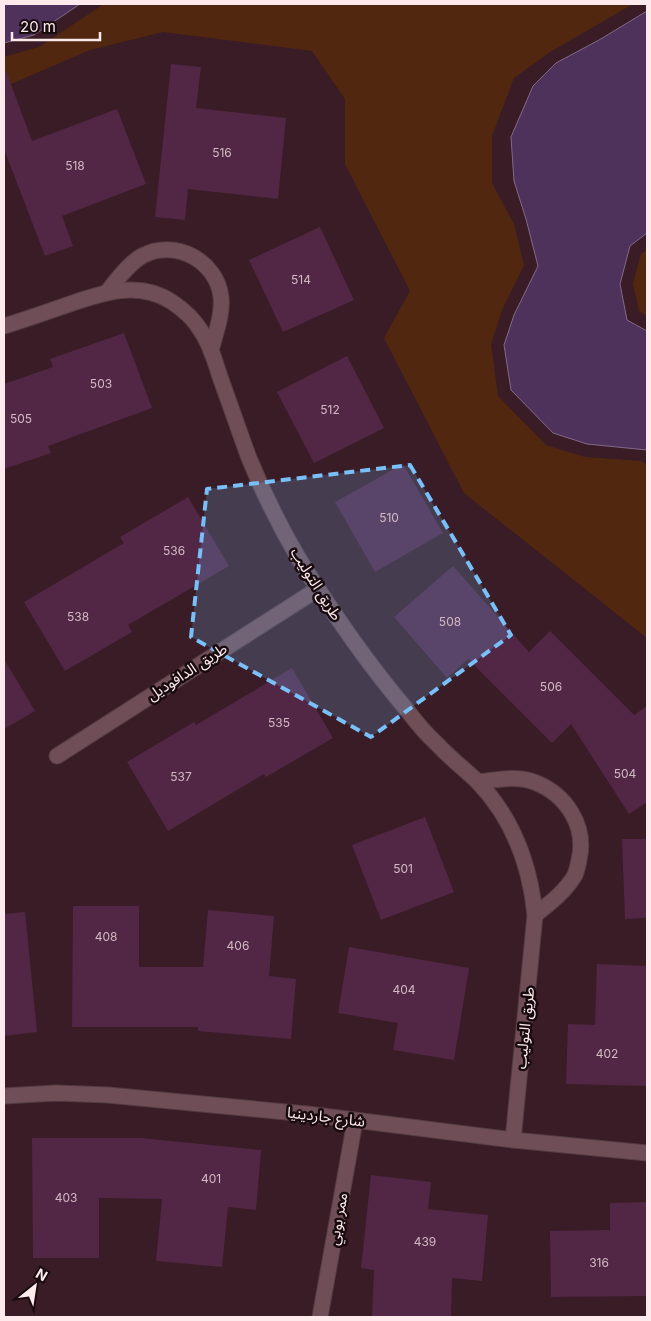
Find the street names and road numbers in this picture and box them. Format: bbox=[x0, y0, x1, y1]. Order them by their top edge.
street label: طريق التوليب bbox=[286, 544, 346, 624]
street label: طريق الدافوديل bbox=[143, 639, 231, 705]
street label: طريق التوليب bbox=[511, 986, 539, 1070]
street label: شارع جاردينيا bbox=[286, 1102, 366, 1134]
street label: ممر بوبي bbox=[324, 1191, 354, 1247]

